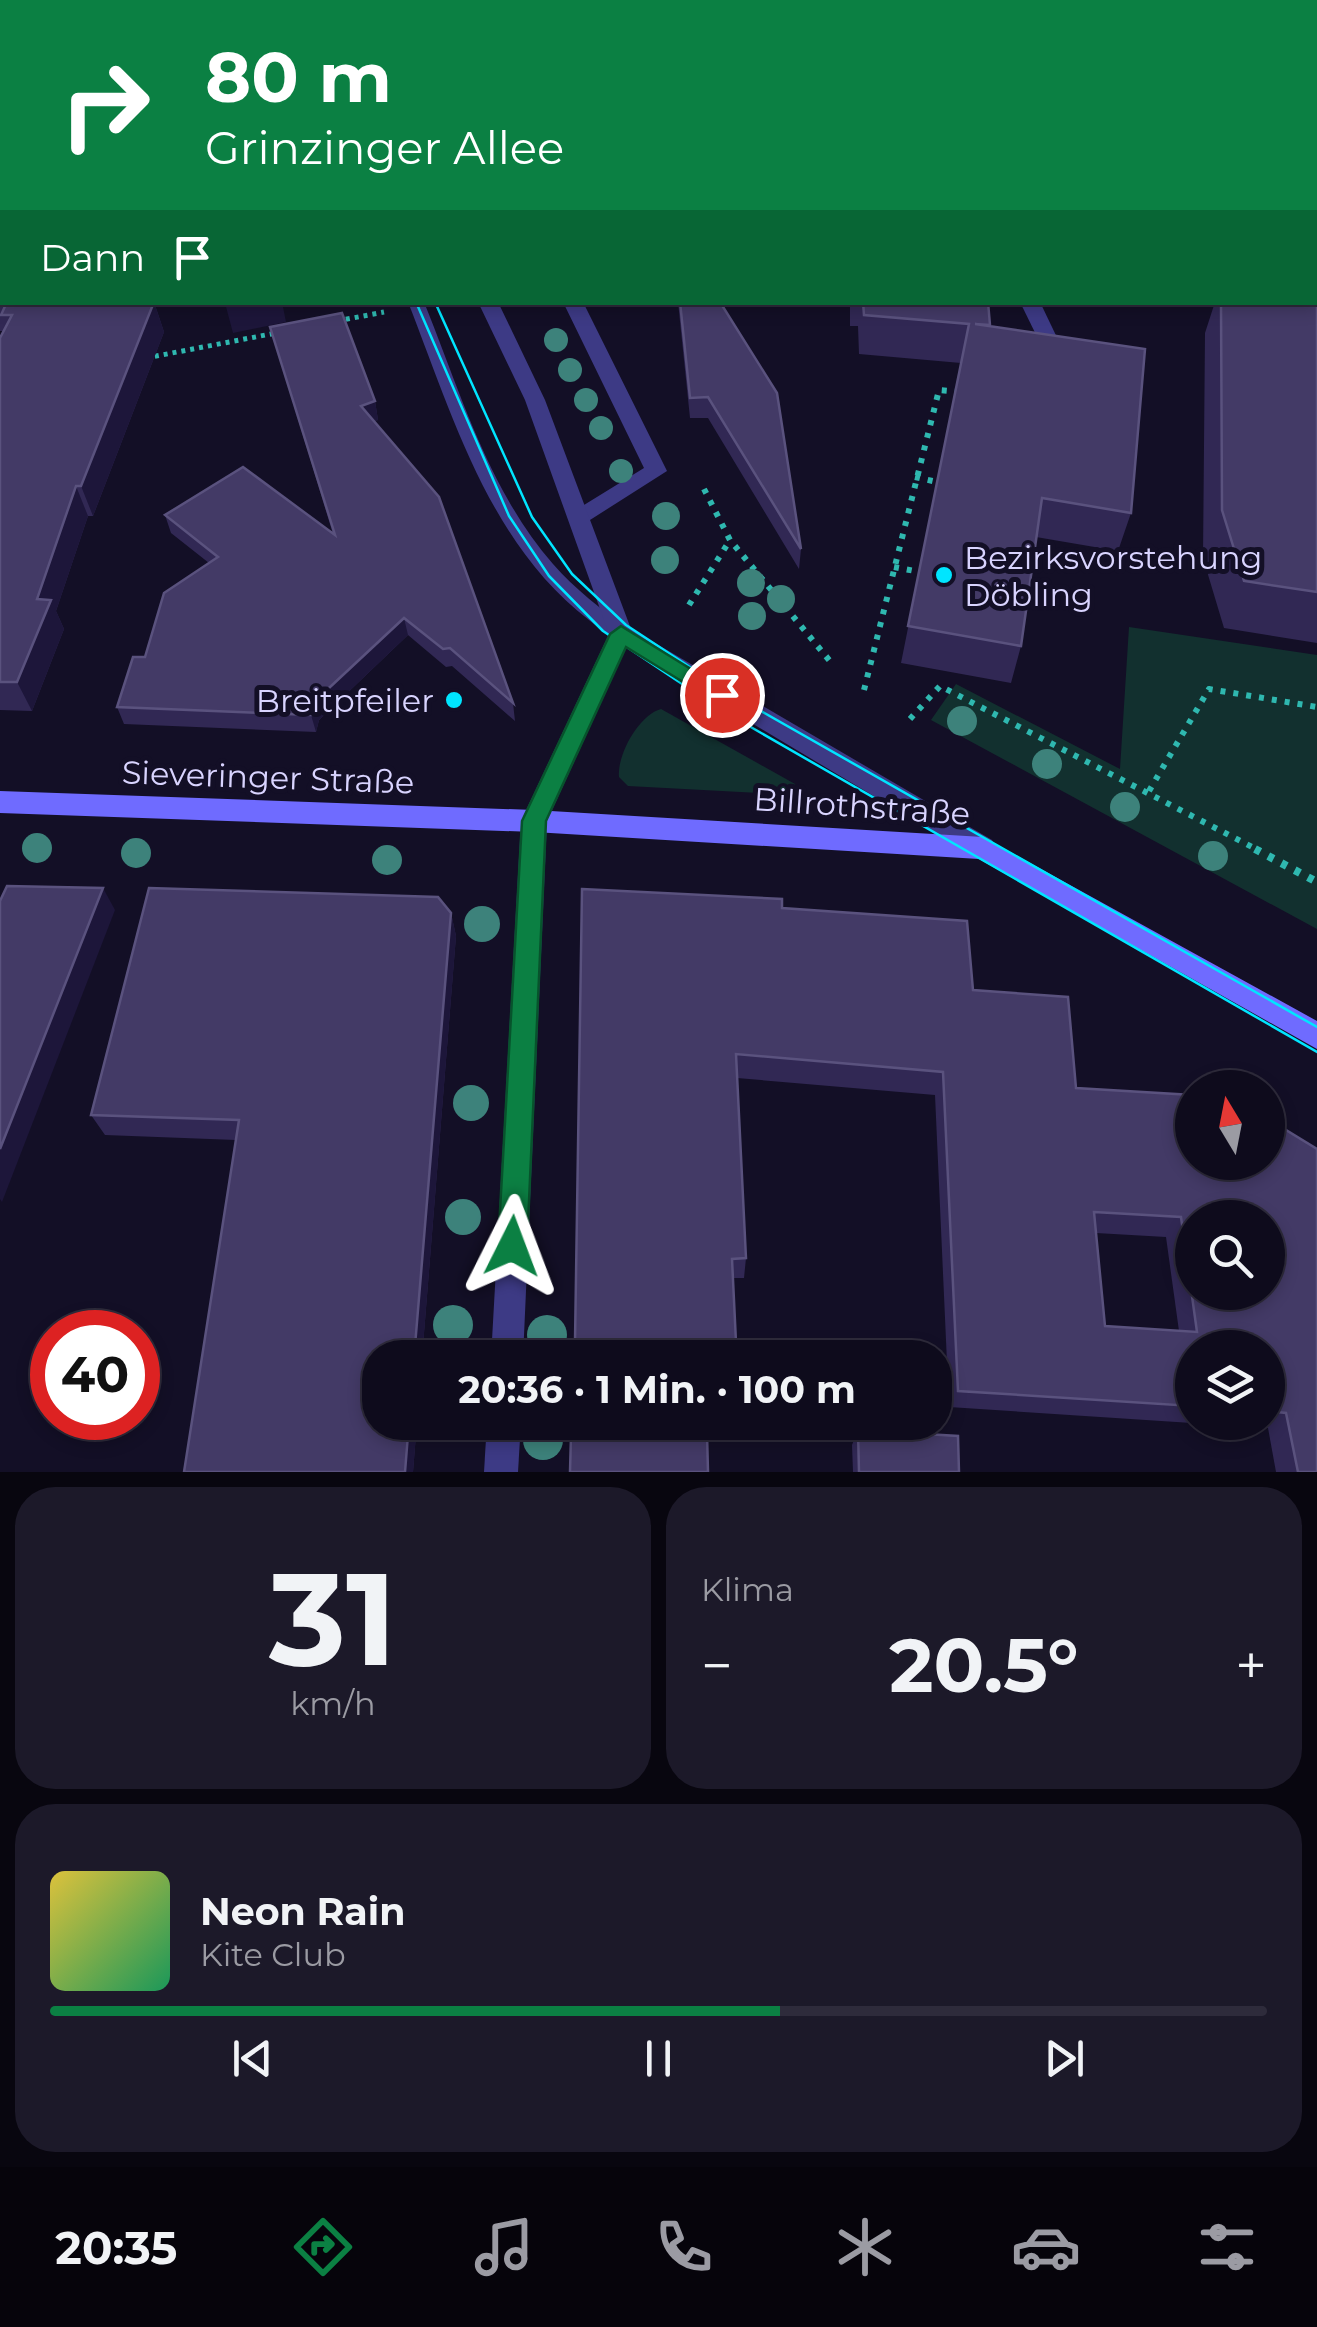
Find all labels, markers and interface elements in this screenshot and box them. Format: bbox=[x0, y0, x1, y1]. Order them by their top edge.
text: 80 m bbox=[205, 34, 392, 120]
icon: right bbox=[40, 40, 170, 170]
text: Grinzinger Allee bbox=[205, 120, 564, 175]
icon: arrive bbox=[165, 230, 220, 285]
text: Dann bbox=[40, 234, 145, 281]
place label: Bezirksvorstehung Döbling bbox=[964, 538, 1262, 614]
marker: Bezirksvorstehung Döbling bbox=[933, 564, 955, 586]
pin bbox=[680, 653, 765, 738]
icon: arrive bbox=[695, 668, 750, 723]
place label: Breitpfeiler bbox=[256, 681, 434, 720]
marker: Breitpfeiler bbox=[443, 689, 465, 711]
street label: Sieveringer Straße bbox=[121, 752, 415, 802]
street label: Billrothstraße bbox=[753, 779, 971, 833]
north arrow bbox=[1175, 1070, 1285, 1180]
map controls bbox=[1175, 1070, 1285, 1440]
position arrow bbox=[460, 1194, 564, 1298]
button: search bbox=[1175, 1200, 1285, 1310]
speed limit sign: 40 bbox=[30, 1310, 160, 1440]
button: layers bbox=[1175, 1330, 1285, 1440]
text: 20:36 · 1 Min. · 100 m bbox=[458, 1366, 856, 1413]
text: 31 bbox=[269, 1539, 397, 1698]
text: Klima bbox=[701, 1570, 794, 1609]
text: 20.5° bbox=[889, 1619, 1079, 1711]
text: − bbox=[701, 1632, 733, 1699]
text: + bbox=[1235, 1632, 1267, 1699]
text: km/h bbox=[290, 1684, 376, 1723]
text: Neon Rain bbox=[200, 1888, 405, 1935]
text: Kite Club bbox=[200, 1935, 346, 1974]
icon: previous bbox=[225, 2031, 280, 2086]
icon: pause bbox=[631, 2031, 686, 2086]
icon: next bbox=[1037, 2031, 1092, 2086]
icon: directions bbox=[288, 2212, 358, 2282]
icon: music bbox=[469, 2212, 539, 2282]
icon: phone bbox=[649, 2212, 719, 2282]
icon: climate bbox=[830, 2212, 900, 2282]
icon: car bbox=[1011, 2212, 1081, 2282]
icon: filters bbox=[1192, 2212, 1262, 2282]
text: 20:35 bbox=[55, 2220, 177, 2275]

